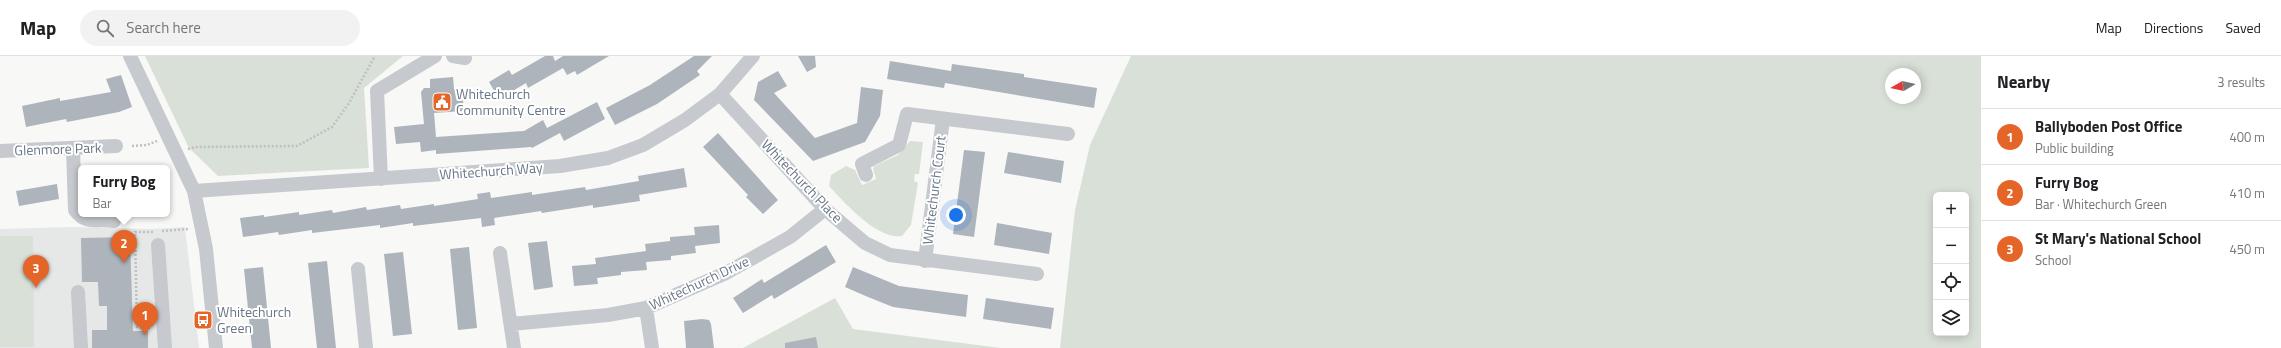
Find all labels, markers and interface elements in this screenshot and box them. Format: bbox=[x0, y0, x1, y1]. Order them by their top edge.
search box bbox=[80, 10, 360, 46]
text: Map bbox=[20, 13, 56, 42]
text: Search here bbox=[126, 16, 201, 39]
icon: search bbox=[94, 17, 116, 39]
text: Map bbox=[2096, 17, 2122, 38]
text: Directions bbox=[2144, 17, 2203, 38]
text: Saved bbox=[2225, 17, 2261, 38]
north arrow bbox=[1885, 68, 1921, 104]
text: Nearby bbox=[1997, 69, 2050, 95]
text: 3 results bbox=[2217, 72, 2265, 92]
place label: Whitechurch Community Centre bbox=[456, 83, 566, 120]
public building icon: Whitechurch Community Centre bbox=[431, 91, 453, 113]
text: Ballyboden Post Office bbox=[2035, 115, 2182, 138]
text: 1 bbox=[2006, 127, 2014, 147]
text: 400 m bbox=[2229, 127, 2265, 147]
street label: Whitechurch Place bbox=[757, 134, 848, 227]
street label: Whitechurch Court bbox=[916, 134, 951, 246]
street label: Glenmore Park bbox=[14, 136, 102, 161]
text: Public building bbox=[2035, 138, 2114, 158]
street label: Whitechurch Way bbox=[439, 156, 543, 185]
popup bbox=[78, 165, 170, 217]
text: Furry Bog bbox=[92, 170, 156, 193]
text: Furry Bog bbox=[2035, 171, 2098, 194]
text: 2 bbox=[2006, 183, 2014, 203]
text: 410 m bbox=[2229, 183, 2265, 203]
map controls bbox=[1933, 192, 1969, 336]
button: + bbox=[1933, 192, 1969, 228]
text: Bar bbox=[92, 193, 111, 213]
text: Bar · Whitechurch Green bbox=[2035, 194, 2167, 214]
your location bbox=[946, 205, 966, 225]
text: St Mary's National School bbox=[2035, 227, 2201, 250]
button: − bbox=[1933, 228, 1969, 264]
pin: 2 bbox=[111, 230, 137, 263]
text: 3 bbox=[2006, 239, 2014, 259]
text: 450 m bbox=[2229, 239, 2265, 259]
street label: Whitechurch Drive bbox=[645, 250, 752, 315]
text: School bbox=[2035, 250, 2071, 270]
pin: 3 bbox=[23, 255, 49, 288]
button: locate bbox=[1933, 264, 1969, 300]
button: layers bbox=[1933, 300, 1969, 336]
place label: Whitechurch Green bbox=[217, 301, 291, 338]
pin: 1 bbox=[132, 302, 158, 335]
bus stop icon: Whitechurch Green bbox=[192, 309, 214, 331]

